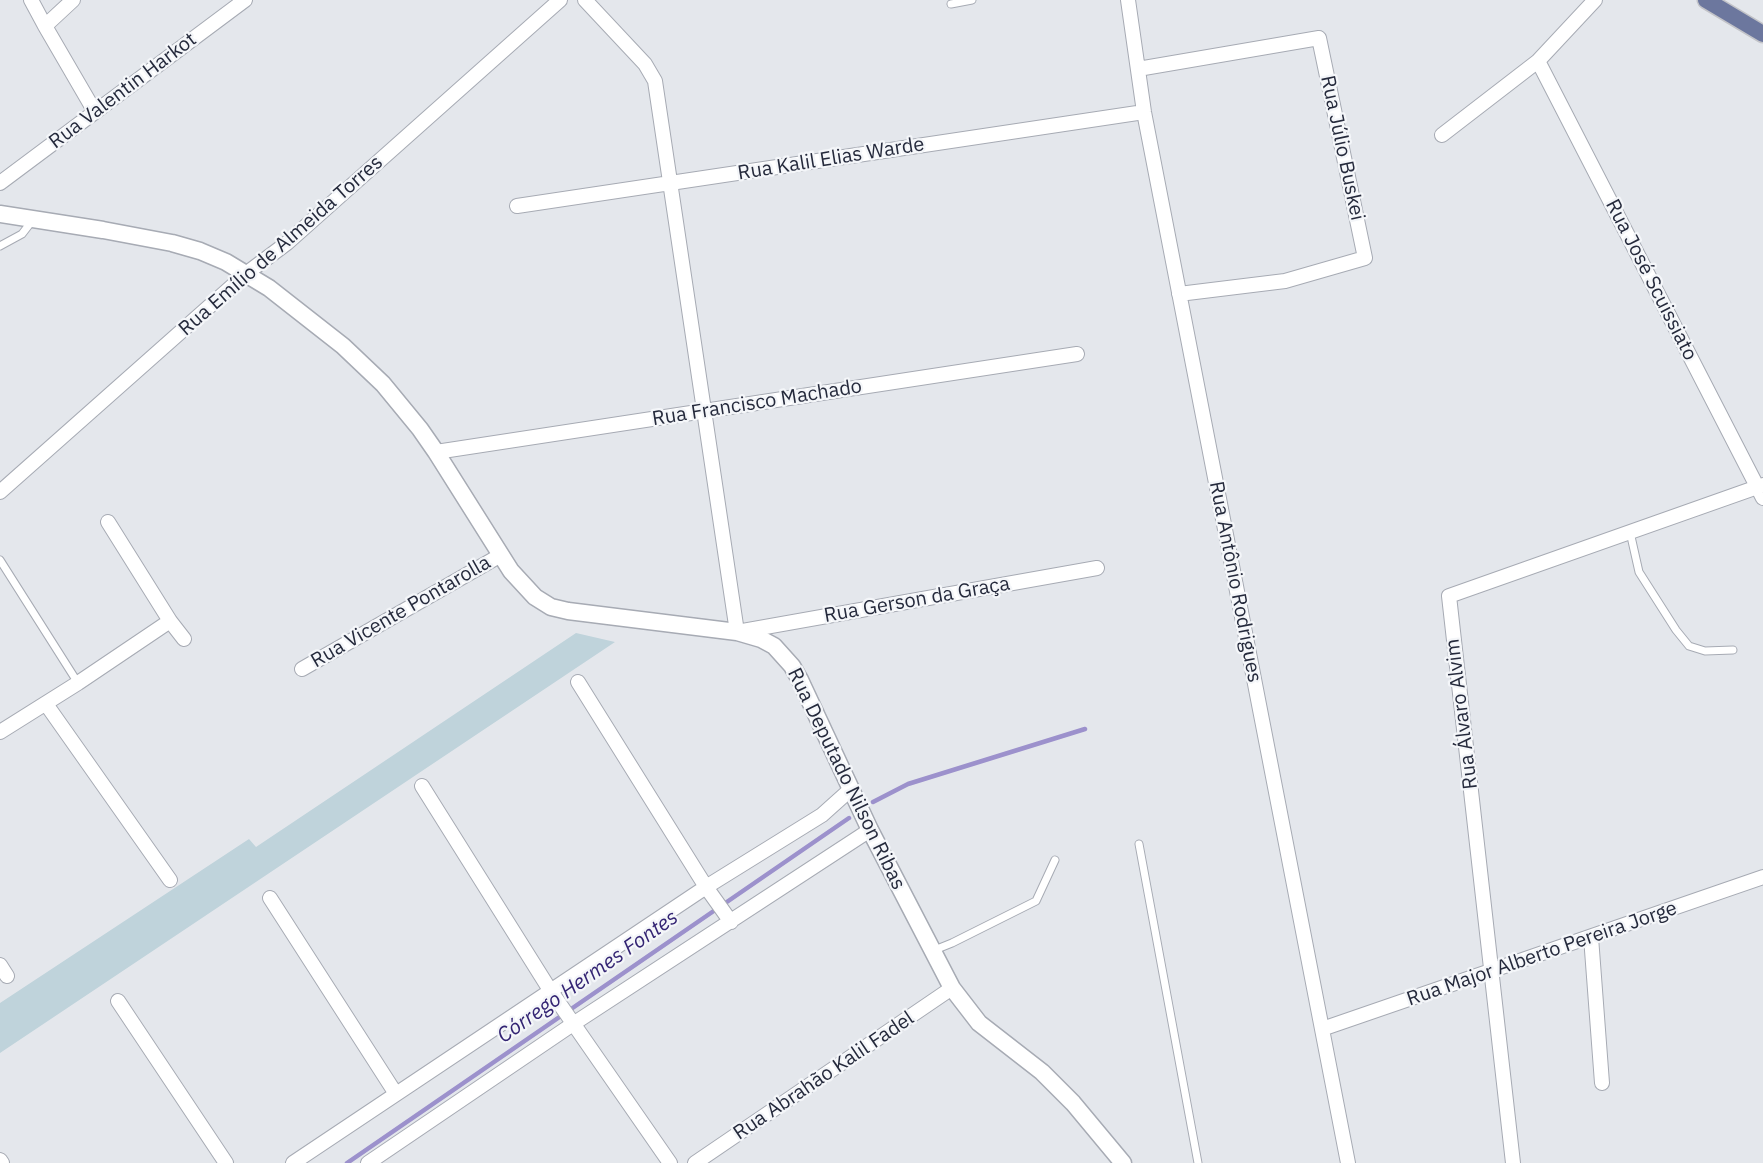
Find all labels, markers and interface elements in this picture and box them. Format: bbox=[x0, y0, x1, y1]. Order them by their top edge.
street label: Rua Valentin Harkot bbox=[45, 28, 201, 154]
street label: Rua Júlio Buskei bbox=[1315, 73, 1369, 223]
street label: Rua Kalil Elias Warde bbox=[736, 132, 926, 186]
street label: Rua Emílio de Almeida Torres bbox=[174, 151, 388, 341]
street label: Rua José Scuissiato bbox=[1600, 195, 1702, 365]
street label: Rua Francisco Machado bbox=[650, 375, 864, 431]
street label: Rua Antônio Rodrigues bbox=[1204, 479, 1266, 685]
street label: Rua Vicente Pontarolla bbox=[307, 551, 495, 673]
street label: Rua Gerson da Graça bbox=[822, 572, 1012, 628]
street label: Rua Álvaro Alvim bbox=[1441, 637, 1483, 791]
street label: Rua Deputado Nilson Ribas bbox=[782, 664, 910, 894]
street label: Rua Major Alberto Pereira Jorge bbox=[1404, 896, 1680, 1012]
water label: Córrego Hermes Fontes bbox=[493, 905, 683, 1049]
street label: Rua Abrahão Kalil Fadel bbox=[729, 1007, 919, 1145]

